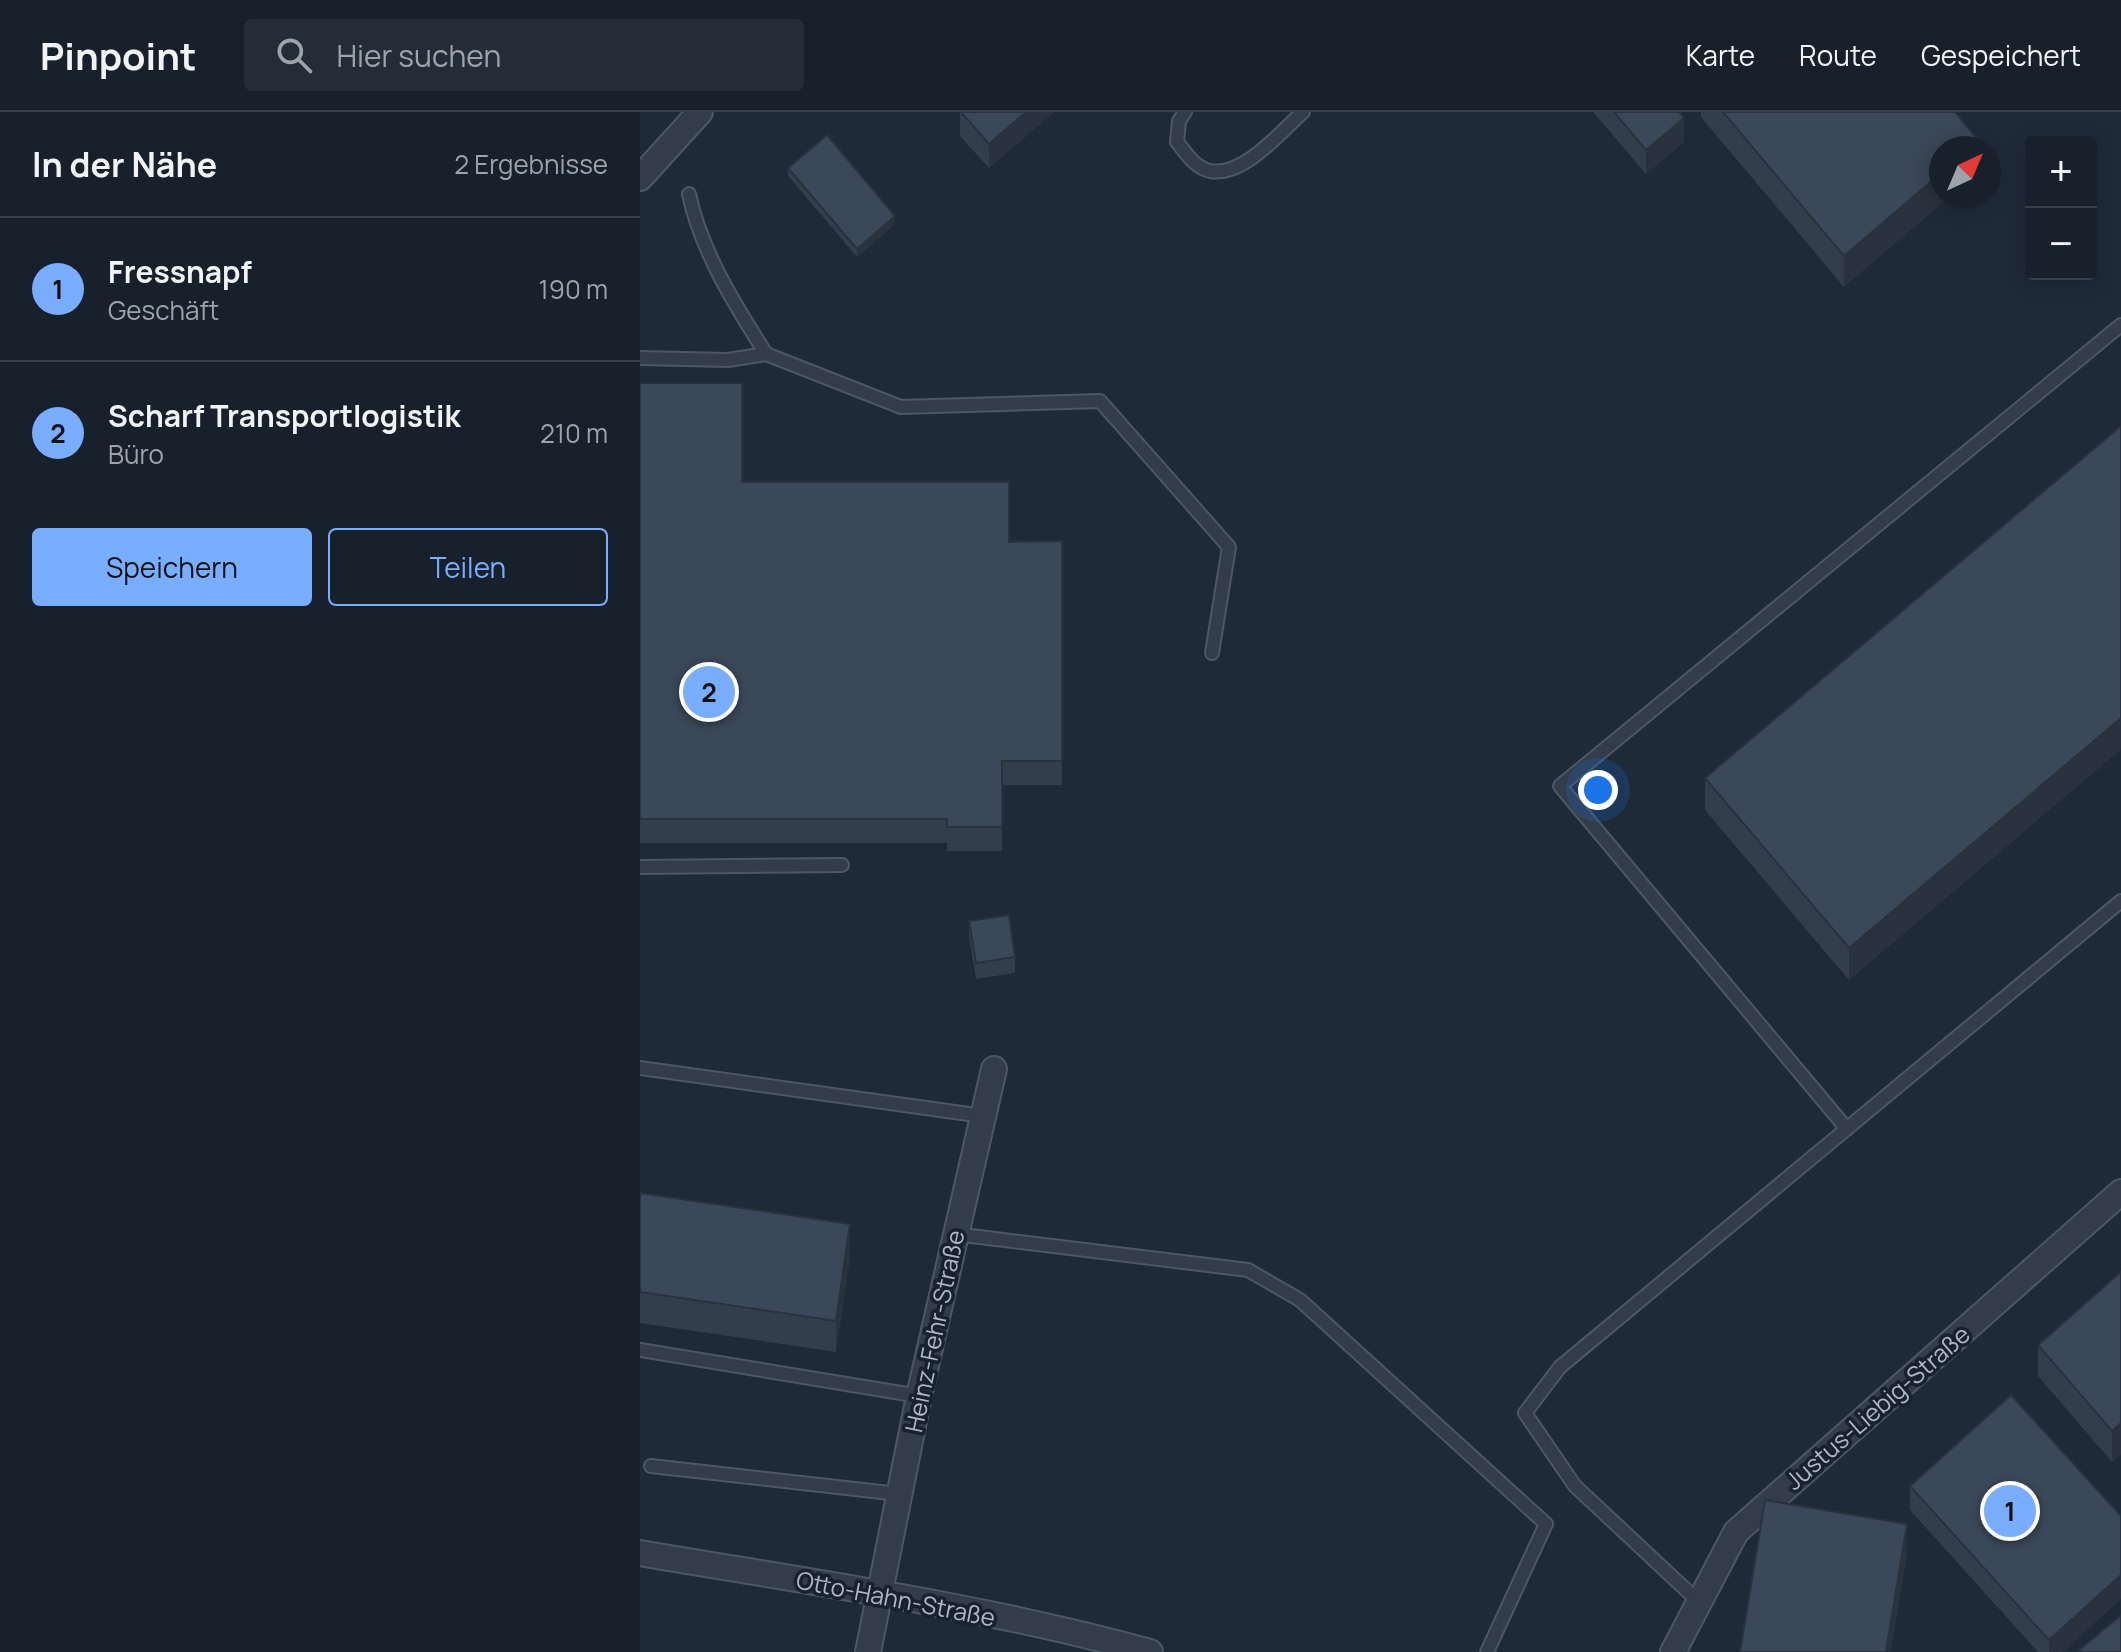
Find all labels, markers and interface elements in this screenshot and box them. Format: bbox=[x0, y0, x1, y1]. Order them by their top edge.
search box bbox=[244, 19, 804, 91]
text: Pinpoint bbox=[40, 29, 196, 81]
icon: search bbox=[272, 33, 316, 77]
text: Hier suchen bbox=[336, 35, 501, 76]
text: Karte bbox=[1686, 36, 1755, 74]
text: Route bbox=[1799, 36, 1877, 74]
text: Gespeichert bbox=[1921, 36, 2081, 74]
north arrow bbox=[1929, 136, 2001, 208]
map controls bbox=[2025, 136, 2097, 280]
button: + bbox=[2025, 136, 2097, 208]
text: In der Nähe bbox=[32, 141, 217, 187]
text: 2 Ergebnisse bbox=[454, 146, 608, 182]
button: − bbox=[2025, 208, 2097, 280]
text: Fressnapf bbox=[108, 251, 252, 292]
text: 1 bbox=[52, 271, 64, 307]
text: 190 m bbox=[539, 271, 608, 307]
text: Geschäft bbox=[108, 292, 219, 328]
text: Scharf Transportlogistik bbox=[108, 395, 461, 436]
text: 2 bbox=[50, 415, 66, 451]
text: 210 m bbox=[540, 415, 608, 451]
text: Büro bbox=[108, 436, 164, 472]
button: Speichern bbox=[32, 528, 312, 606]
button: Teilen bbox=[328, 528, 608, 606]
pin: 2 bbox=[683, 662, 735, 722]
your location bbox=[1578, 770, 1618, 810]
street label: Heinz-Fehr-Straße bbox=[896, 1227, 972, 1435]
street label: Justus-Liebig-Straße bbox=[1778, 1318, 1976, 1496]
pin: 1 bbox=[1984, 1481, 2036, 1541]
street label: Otto-Hahn-Straße bbox=[794, 1563, 998, 1633]

